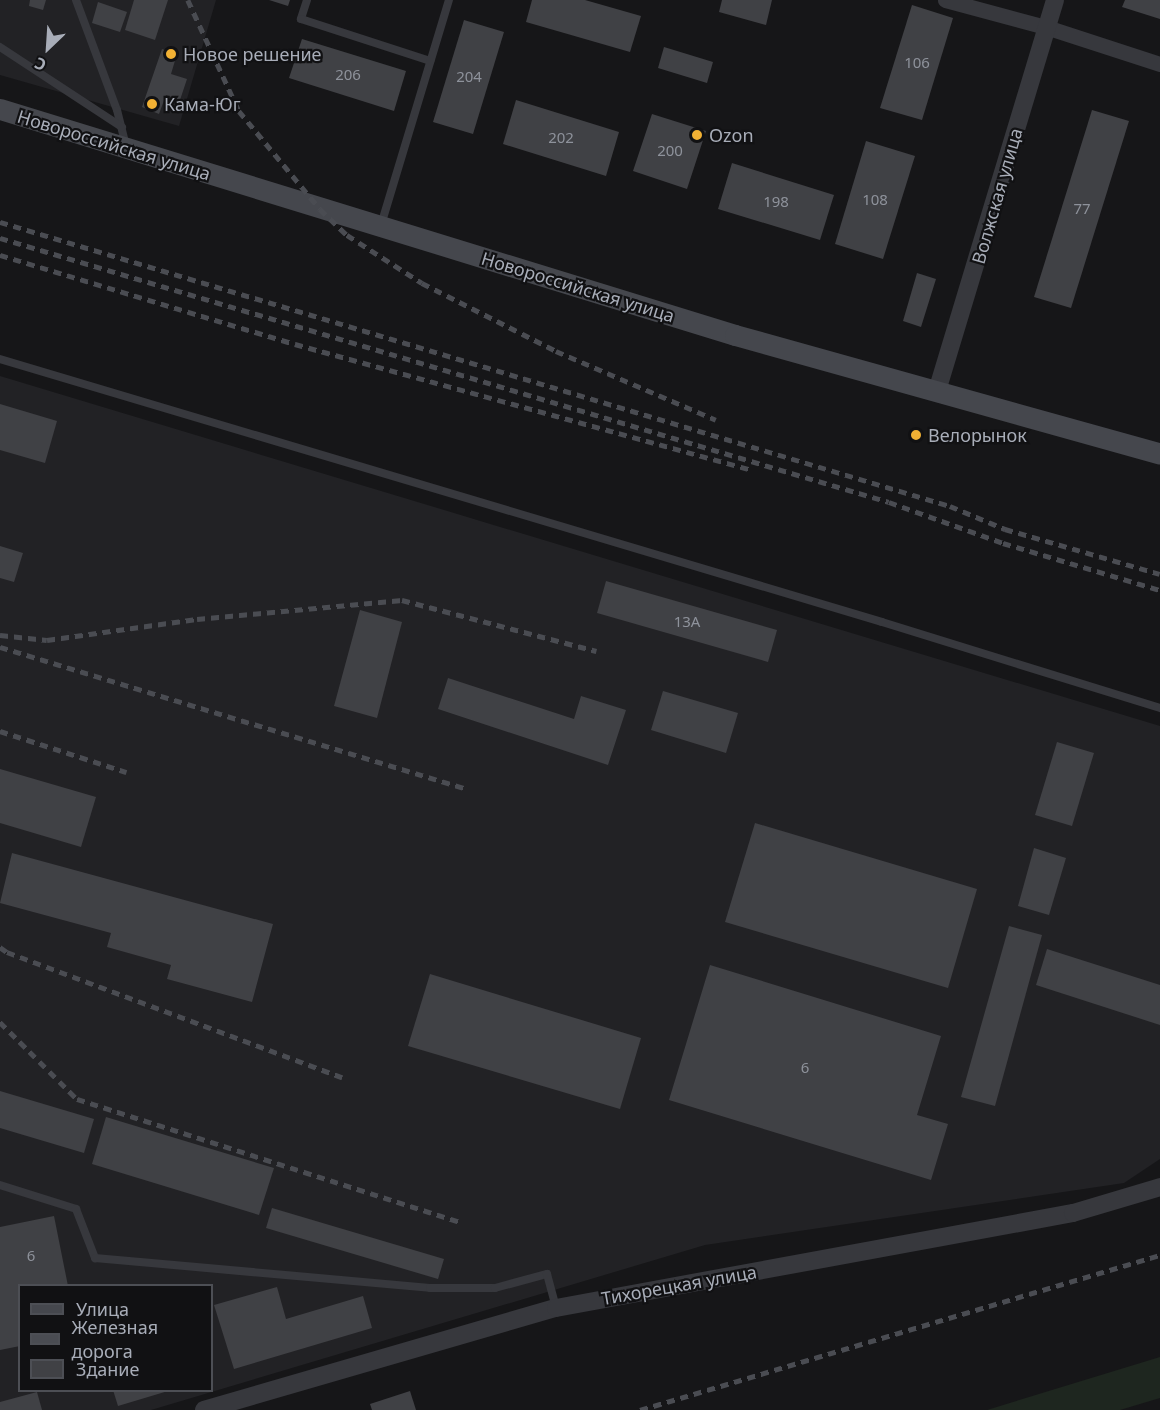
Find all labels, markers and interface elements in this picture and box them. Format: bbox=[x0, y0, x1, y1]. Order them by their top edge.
north arrow bbox=[18, 18, 78, 78]
place label: Новое решение bbox=[183, 43, 322, 65]
marker: Новое решение bbox=[164, 47, 178, 61]
text: С bbox=[31, 52, 50, 76]
house number: 106 bbox=[904, 54, 930, 72]
house number: 206 bbox=[335, 66, 361, 84]
house number: 204 bbox=[456, 68, 482, 86]
place label: Кама-Юг bbox=[164, 93, 241, 115]
marker: Кама-Юг bbox=[145, 97, 159, 111]
street label: Новороссийская улица bbox=[15, 105, 213, 185]
place label: Ozon bbox=[709, 124, 754, 146]
street label: Волжская улица bbox=[967, 126, 1027, 266]
marker: Ozon bbox=[690, 128, 704, 142]
house number: 202 bbox=[548, 129, 574, 147]
house number: 200 bbox=[657, 142, 683, 160]
house number: 108 bbox=[862, 191, 888, 209]
house number: 198 bbox=[763, 193, 789, 211]
house number: 77 bbox=[1073, 200, 1091, 218]
street label: Новороссийская улица bbox=[479, 247, 677, 327]
place label: Велорынок bbox=[928, 424, 1027, 446]
marker: Велорынок bbox=[909, 428, 923, 442]
house number: 13А bbox=[674, 613, 700, 631]
house number: 6 bbox=[801, 1059, 809, 1077]
house number: 6 bbox=[27, 1247, 35, 1265]
street label: Тихорецкая улица bbox=[600, 1261, 758, 1309]
legend bbox=[18, 1284, 213, 1392]
text: Улица bbox=[76, 1297, 129, 1321]
text: Железная дорога bbox=[72, 1315, 158, 1363]
text: Здание bbox=[76, 1357, 139, 1381]

